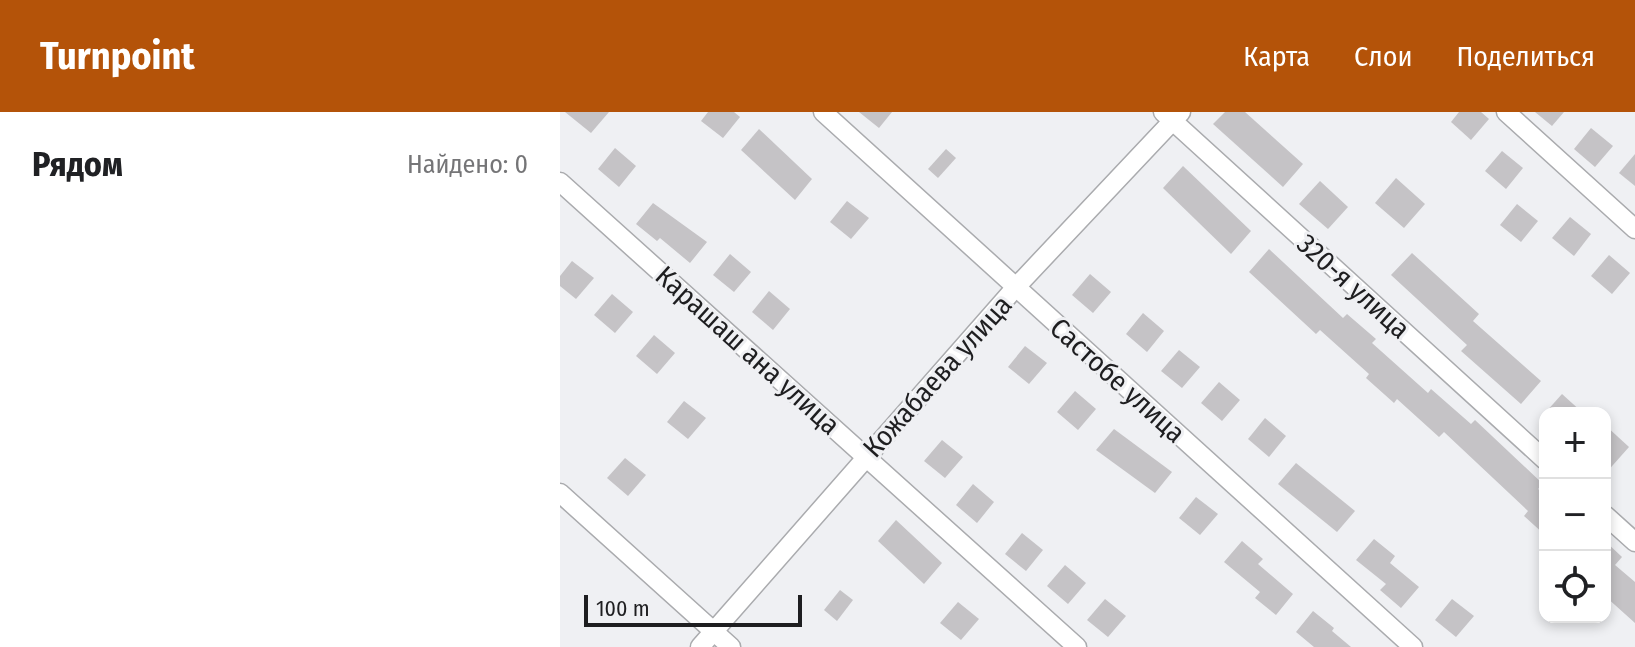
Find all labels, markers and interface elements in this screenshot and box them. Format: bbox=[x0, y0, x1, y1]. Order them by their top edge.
text: Turnpoint bbox=[40, 33, 195, 79]
text: Карта bbox=[1243, 40, 1310, 73]
text: Слои bbox=[1354, 40, 1412, 73]
text: Поделиться bbox=[1456, 40, 1595, 73]
text: Рядом bbox=[32, 144, 123, 185]
text: Найдено: 0 bbox=[407, 149, 528, 180]
street label: 320-я улица bbox=[1291, 227, 1417, 345]
street label: Карашаш ана улица bbox=[649, 259, 846, 442]
street label: Кожабаева улица bbox=[856, 289, 1019, 464]
street label: Састобе улица bbox=[1043, 311, 1192, 450]
map controls bbox=[1539, 407, 1611, 623]
button: + bbox=[1539, 407, 1611, 479]
button: − bbox=[1539, 479, 1611, 551]
button: locate bbox=[1539, 551, 1611, 623]
scale bar bbox=[584, 591, 802, 627]
text: 100 m bbox=[596, 595, 650, 622]

